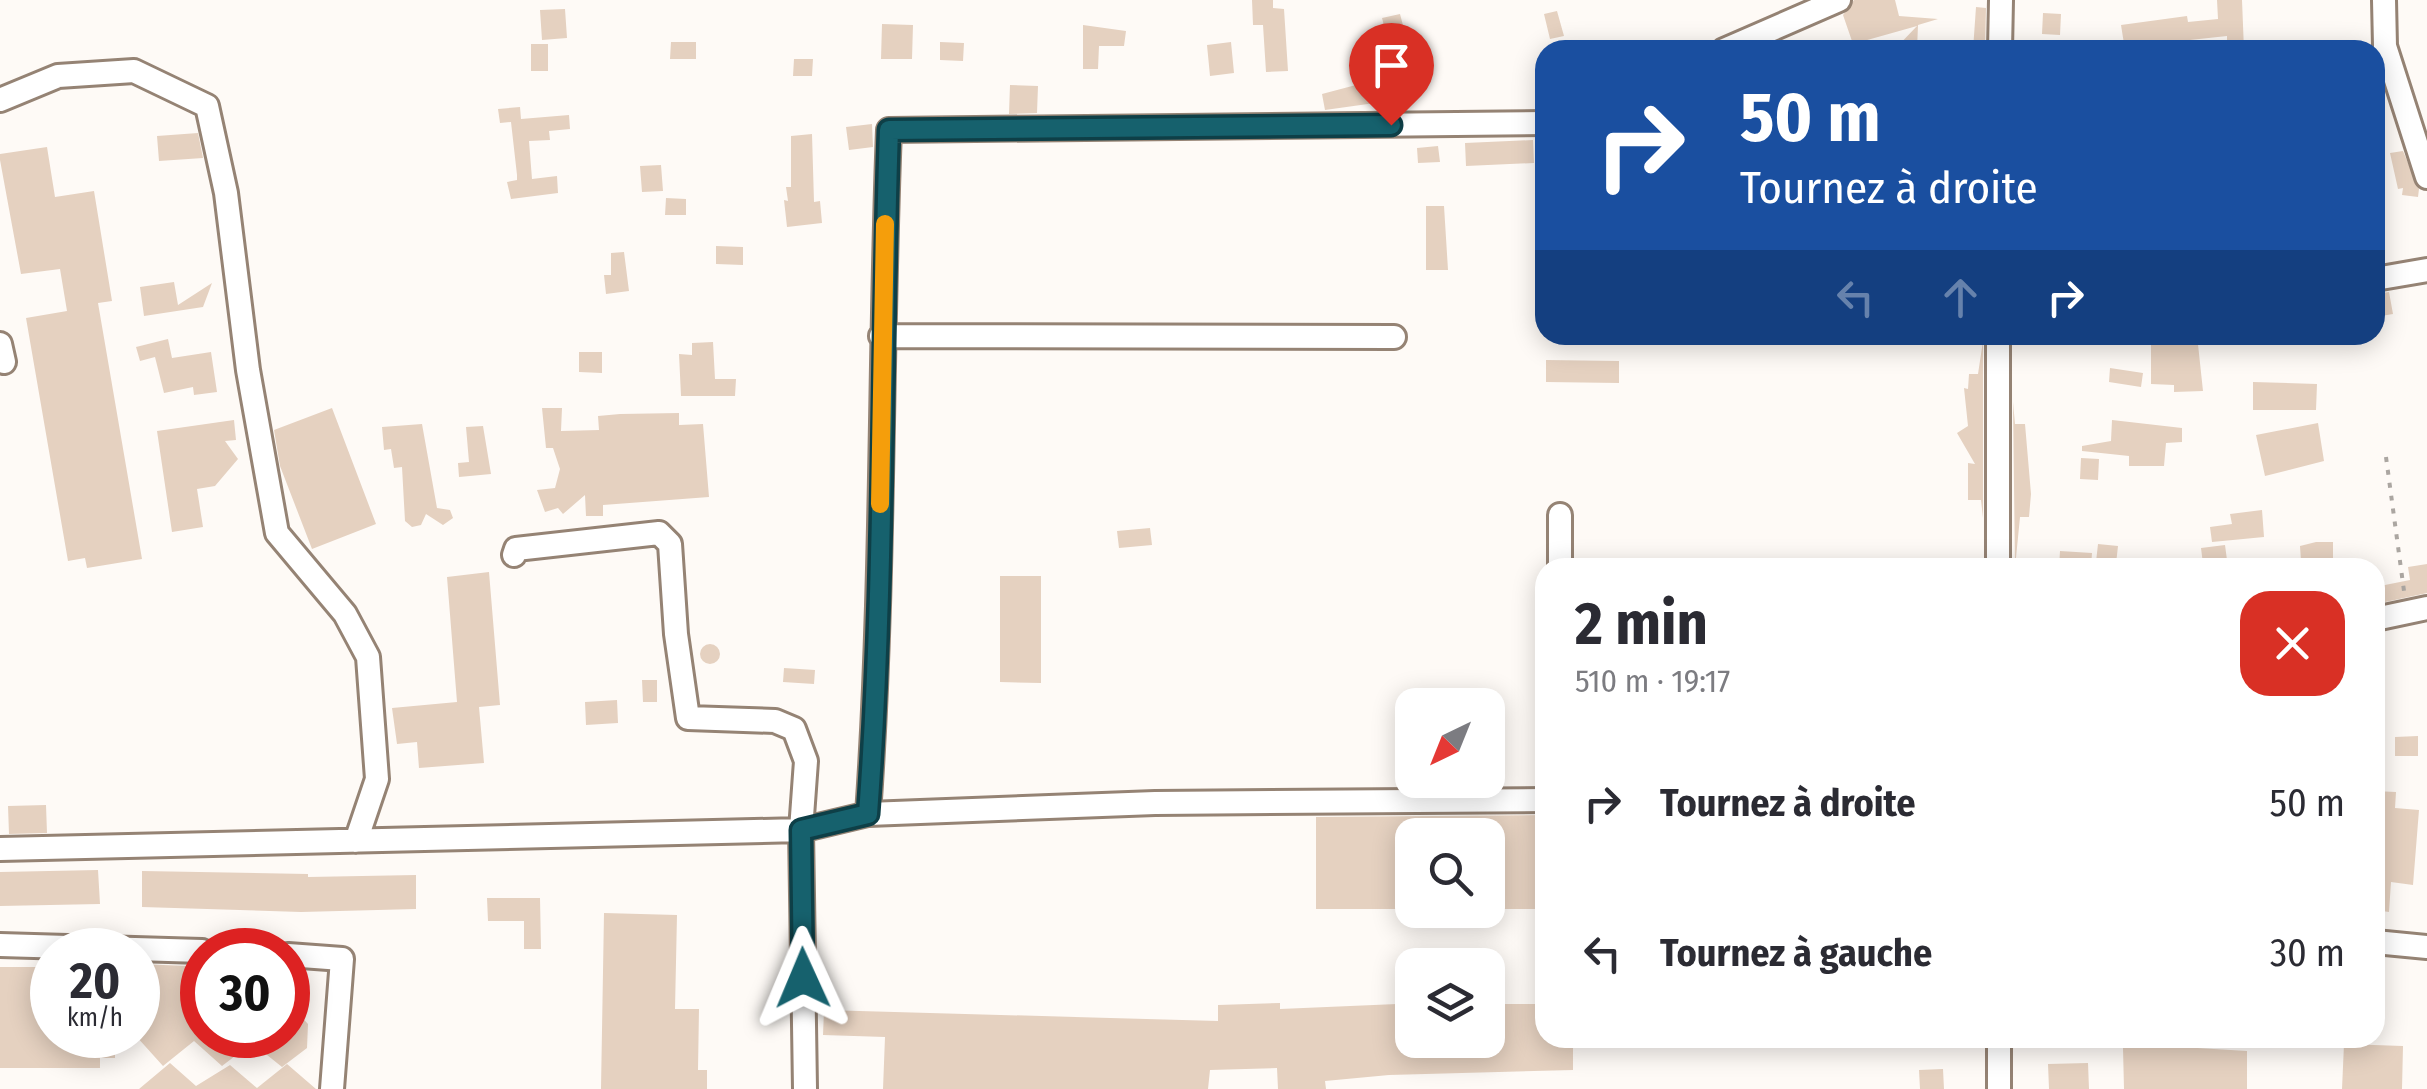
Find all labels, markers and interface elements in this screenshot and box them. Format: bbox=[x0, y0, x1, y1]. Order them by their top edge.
pin bbox=[1349, 23, 1434, 126]
icon: arrive bbox=[1364, 38, 1419, 93]
text: 50 m bbox=[1740, 76, 1881, 160]
icon: right bbox=[1575, 80, 1705, 210]
text: Tournez à droite bbox=[1740, 161, 2038, 215]
icon: left bbox=[1828, 270, 1883, 325]
icon: ahead bbox=[1933, 270, 1988, 325]
icon: right bbox=[2038, 270, 2093, 325]
text: 2 min bbox=[1575, 588, 1708, 660]
button: close bbox=[2240, 591, 2345, 696]
text: 510 m · 19:17 bbox=[1575, 662, 1730, 700]
north arrow bbox=[1395, 688, 1505, 798]
map controls bbox=[1395, 688, 1505, 1058]
icon: right bbox=[1575, 776, 1630, 831]
text: Tournez à droite bbox=[1660, 780, 1916, 826]
text: 50 m bbox=[2270, 780, 2345, 826]
button: search bbox=[1395, 818, 1505, 928]
position arrow bbox=[751, 926, 855, 1030]
icon: left bbox=[1575, 926, 1630, 981]
speed limit sign: 30 bbox=[180, 928, 310, 1058]
text: Tournez à gauche bbox=[1660, 930, 1932, 976]
text: 30 m bbox=[2270, 930, 2345, 976]
button: layers bbox=[1395, 948, 1505, 1058]
text: 20 bbox=[70, 951, 120, 1011]
text: km/h bbox=[67, 1003, 123, 1033]

